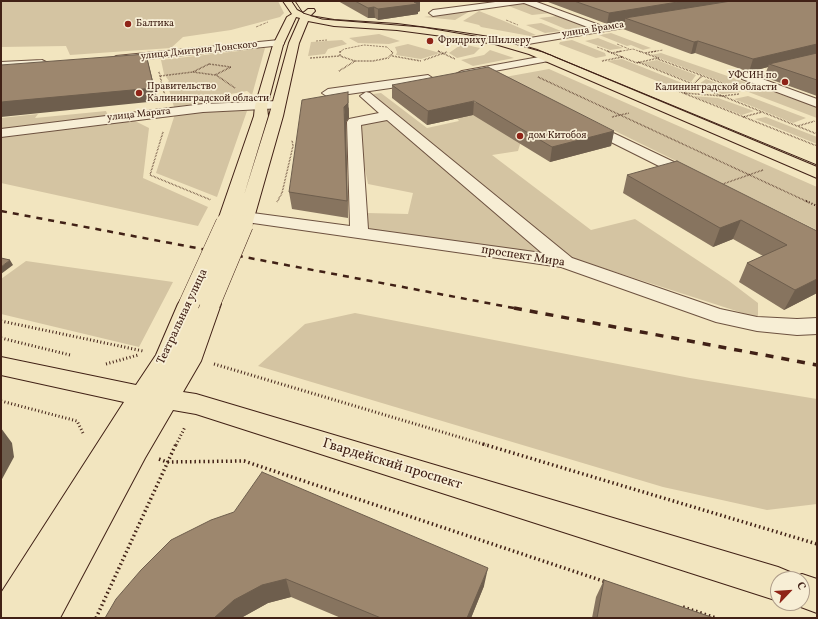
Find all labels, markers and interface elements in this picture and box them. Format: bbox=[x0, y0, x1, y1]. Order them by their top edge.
place label: Балтика bbox=[136, 18, 174, 30]
marker: Балтика bbox=[123, 19, 133, 29]
street label: улица Брамса bbox=[561, 19, 625, 41]
place label: Фридриху Шиллеру bbox=[438, 35, 531, 47]
marker: Фридриху Шиллеру bbox=[425, 36, 435, 46]
street label: улица Дмитрия Донского bbox=[140, 39, 258, 63]
place label: УФСИН по Калининградской области bbox=[655, 70, 777, 94]
marker: УФСИН по Калининградской области bbox=[780, 77, 790, 87]
place label: Правительство Калининградской области bbox=[147, 81, 269, 104]
marker: Правительство Калининградской области bbox=[134, 88, 144, 98]
street label: улица Марата bbox=[107, 106, 171, 124]
place label: дом Китобоя bbox=[528, 130, 587, 142]
marker: дом Китобоя bbox=[515, 131, 525, 141]
street label: проспект Мира bbox=[480, 243, 566, 271]
street label: Театральная улица bbox=[155, 267, 211, 367]
street label: Гвардейский проспект bbox=[320, 436, 464, 494]
north arrow bbox=[770, 571, 810, 611]
text: С bbox=[792, 580, 809, 593]

